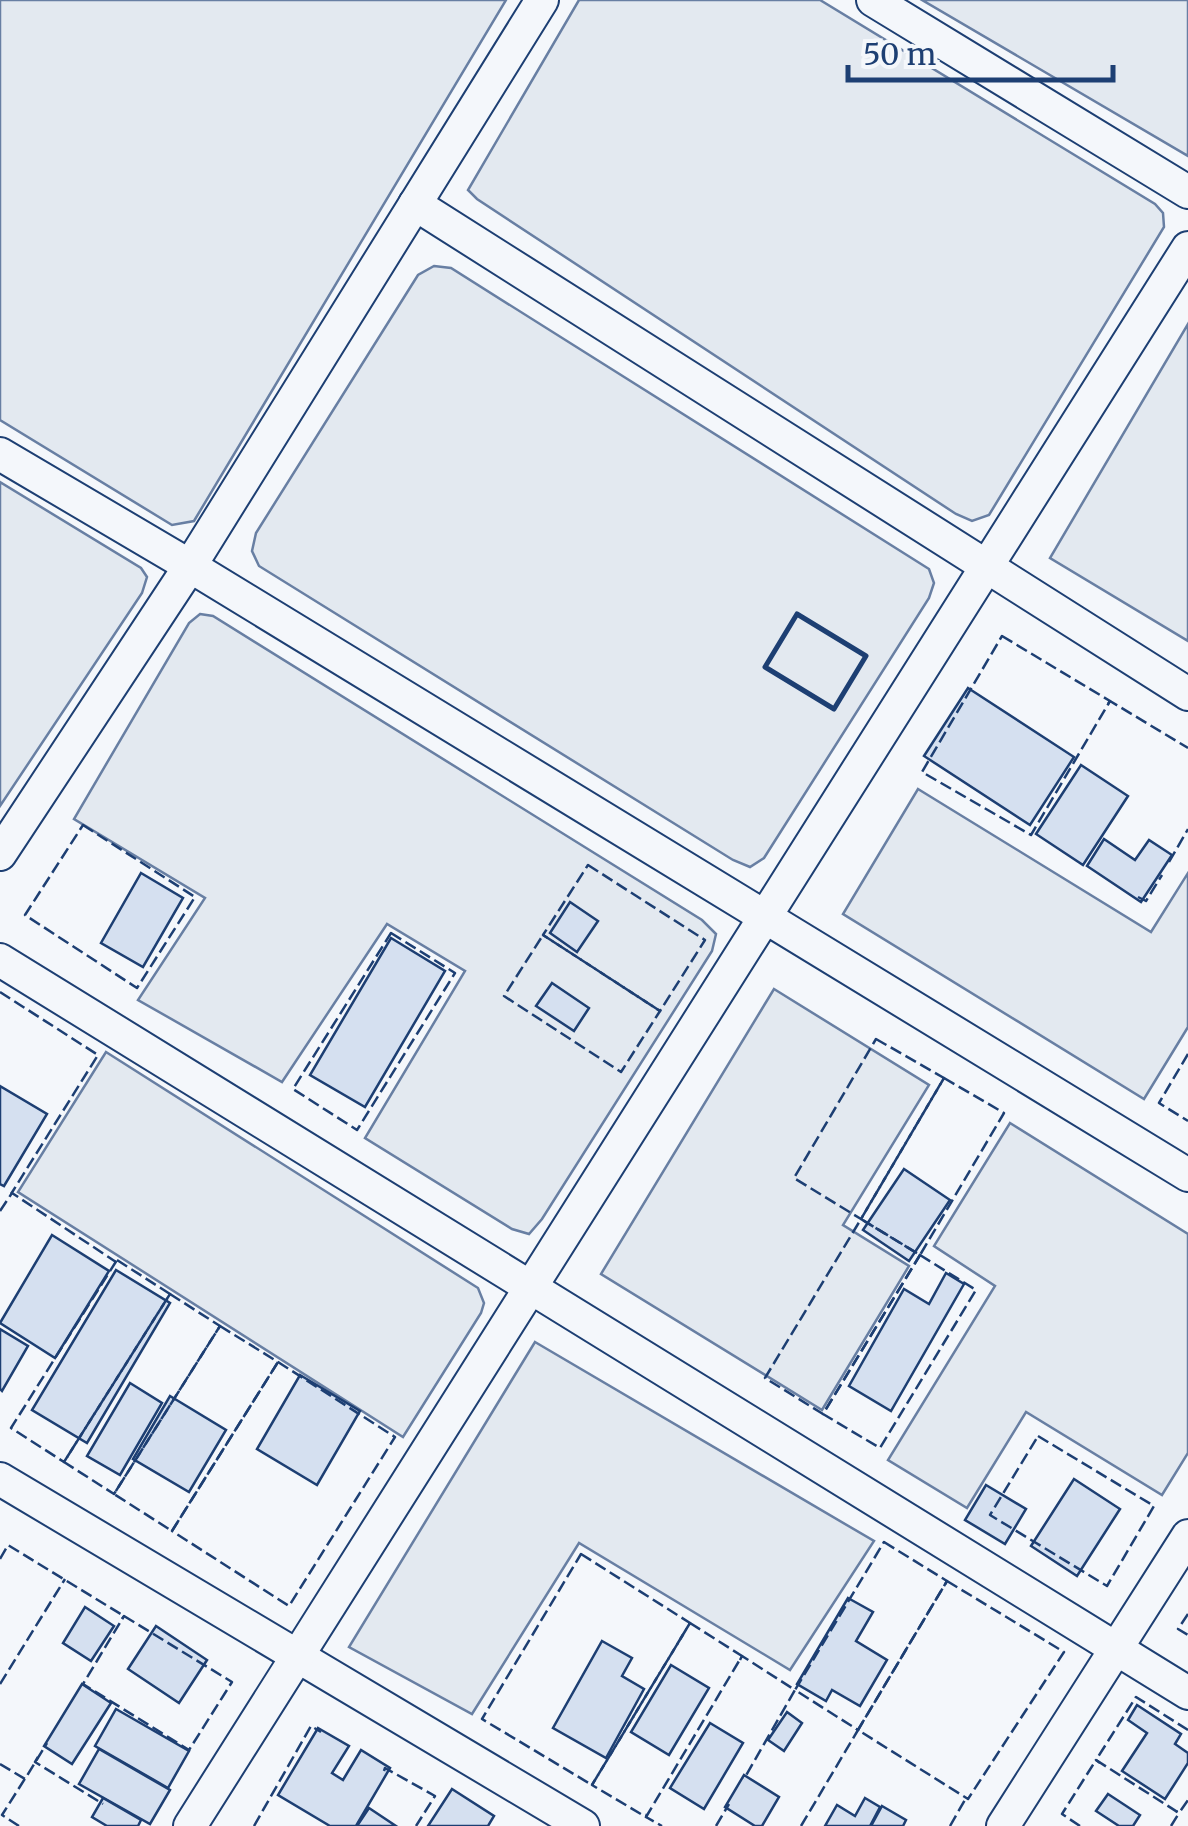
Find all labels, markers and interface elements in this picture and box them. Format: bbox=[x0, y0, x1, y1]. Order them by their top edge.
scale bar bbox=[848, 20, 1113, 82]
text: 50 m bbox=[863, 35, 936, 73]

